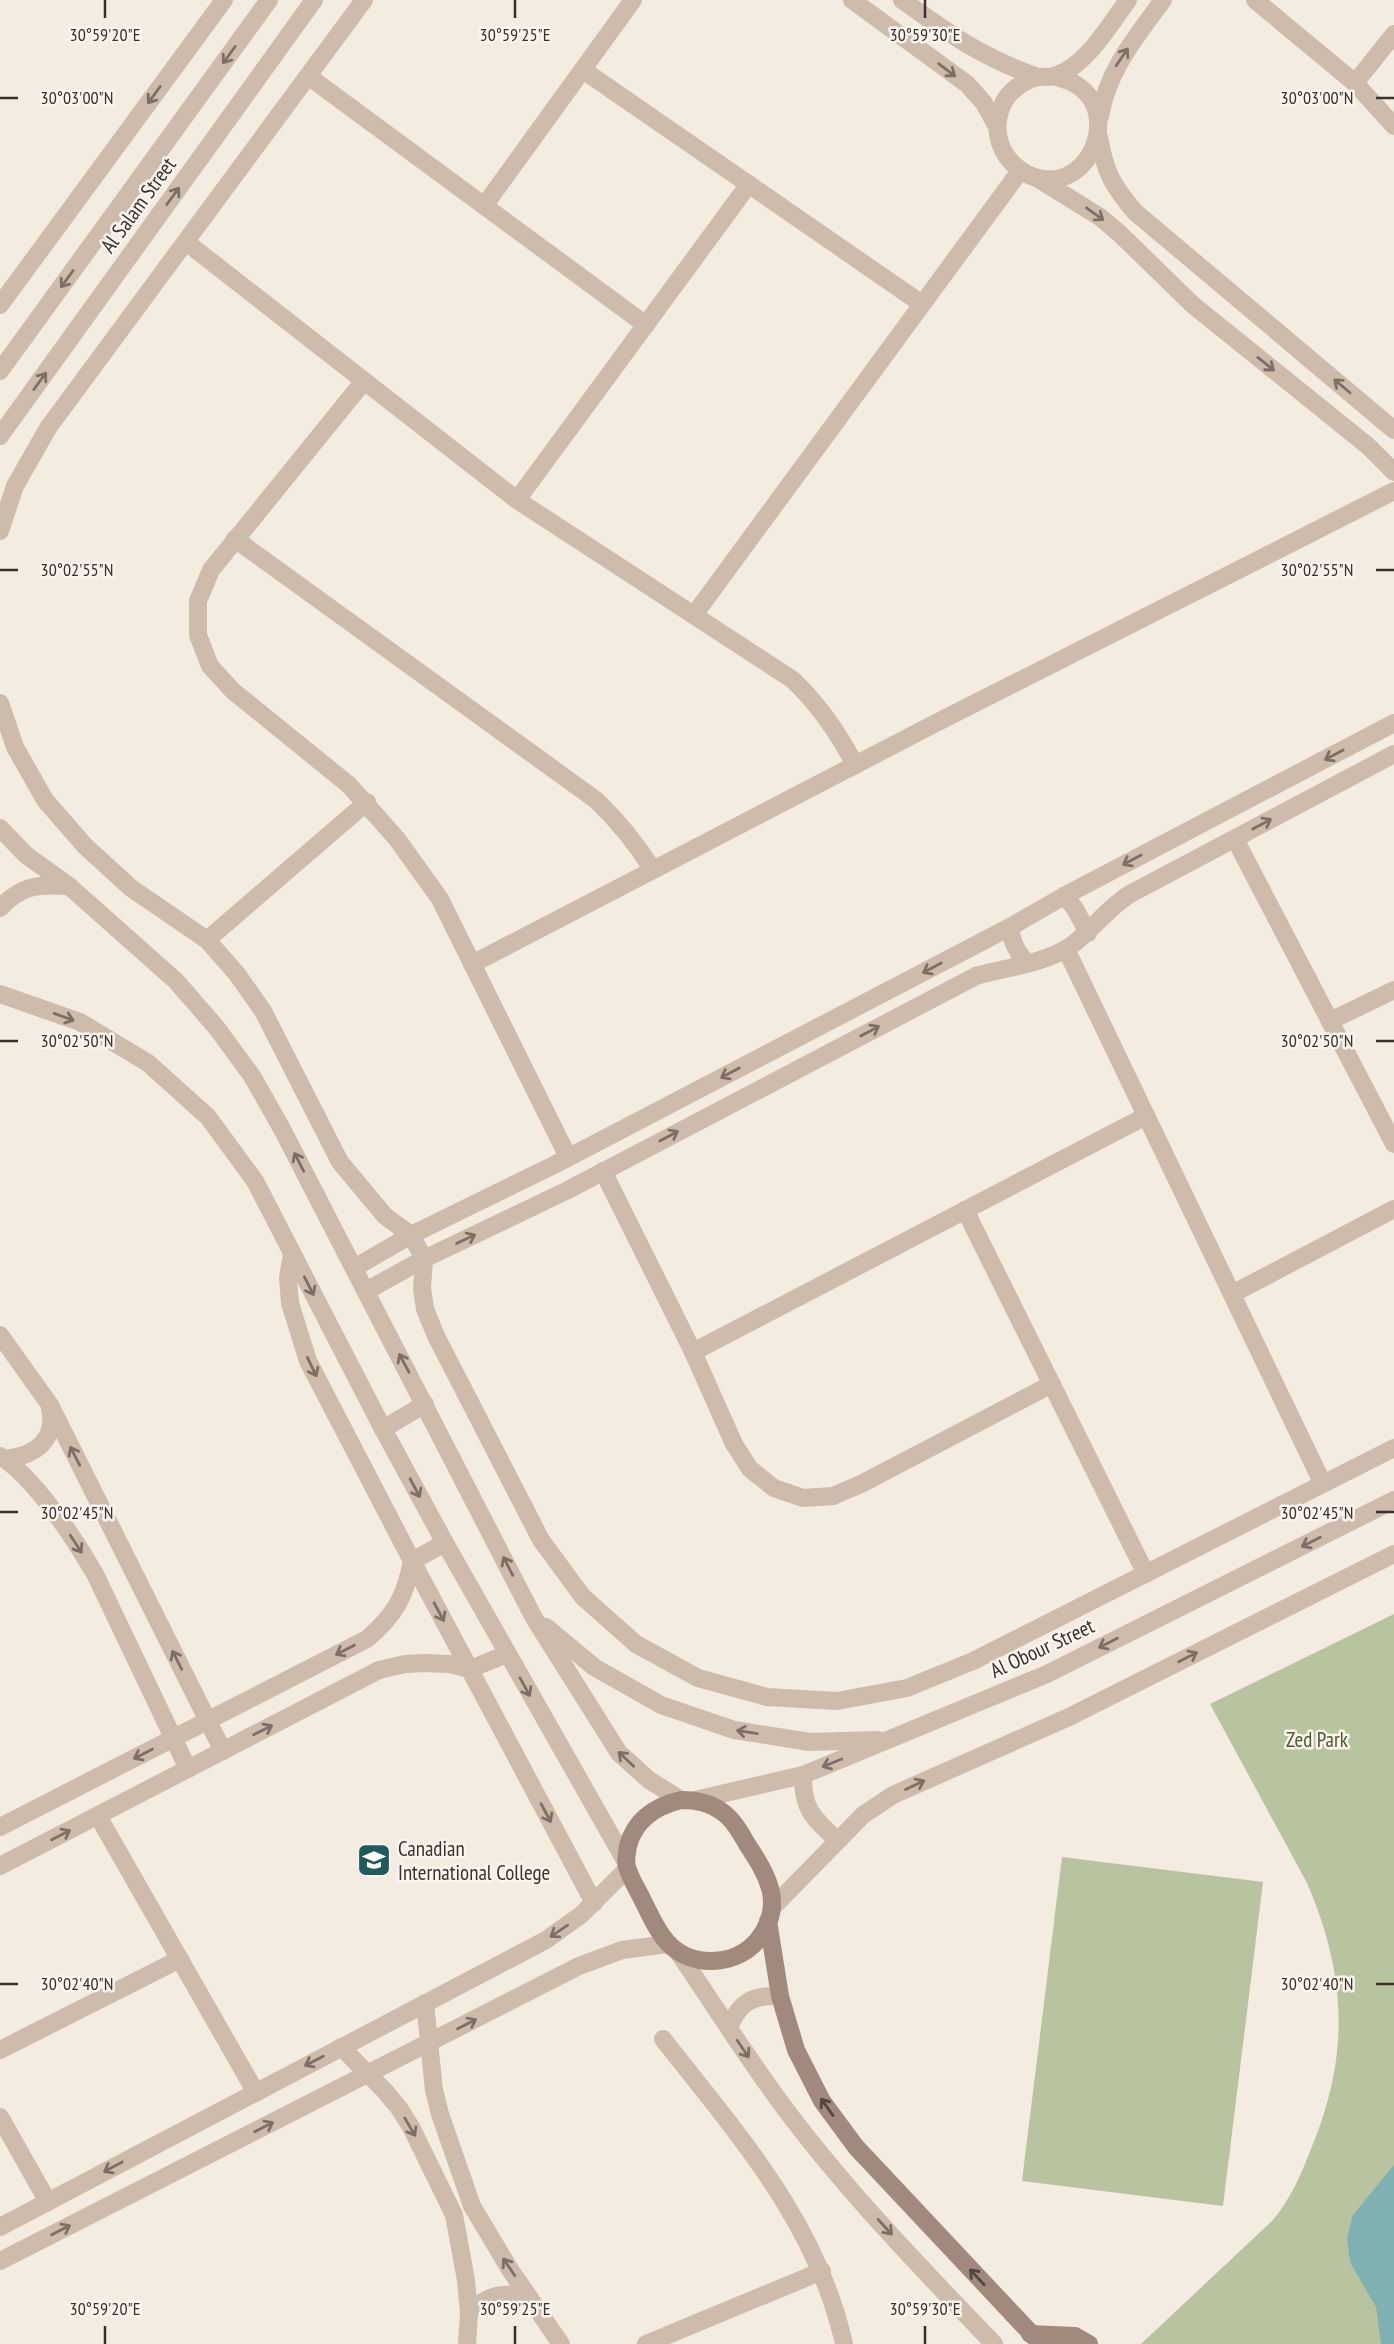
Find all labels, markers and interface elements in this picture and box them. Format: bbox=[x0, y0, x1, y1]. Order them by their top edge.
text: 30°59'20"E bbox=[70, 23, 140, 46]
text: 30°59'25"E bbox=[480, 23, 550, 46]
text: 30°59'30"E bbox=[890, 23, 960, 46]
one-way arrow bbox=[222, 45, 236, 64]
one-way arrow bbox=[1115, 48, 1129, 67]
one-way arrow bbox=[937, 62, 956, 77]
one-way arrow bbox=[147, 85, 162, 103]
text: 30°03'00"N bbox=[41, 86, 113, 109]
text: 30°03'00"N bbox=[1281, 86, 1353, 109]
street label: Al Salam Street bbox=[94, 152, 182, 258]
one-way arrow bbox=[165, 187, 180, 206]
one-way arrow bbox=[1085, 206, 1104, 221]
one-way arrow bbox=[60, 269, 74, 288]
one-way arrow bbox=[1256, 356, 1274, 371]
one-way arrow bbox=[33, 372, 47, 391]
one-way arrow bbox=[1333, 378, 1351, 394]
text: 30°02'55"N bbox=[41, 558, 113, 581]
text: 30°02'55"N bbox=[1281, 558, 1353, 581]
one-way arrow bbox=[1324, 748, 1344, 762]
one-way arrow bbox=[1251, 817, 1272, 830]
one-way arrow bbox=[1122, 854, 1143, 867]
one-way arrow bbox=[922, 961, 943, 975]
one-way arrow bbox=[53, 1011, 75, 1024]
one-way arrow bbox=[860, 1024, 880, 1038]
text: 30°02'50"N bbox=[41, 1029, 113, 1052]
text: 30°02'50"N bbox=[1281, 1029, 1353, 1052]
one-way arrow bbox=[720, 1067, 741, 1080]
one-way arrow bbox=[658, 1129, 679, 1143]
one-way arrow bbox=[292, 1152, 306, 1173]
one-way arrow bbox=[455, 1232, 476, 1245]
one-way arrow bbox=[302, 1276, 316, 1296]
one-way arrow bbox=[397, 1354, 411, 1374]
one-way arrow bbox=[305, 1356, 319, 1377]
one-way arrow bbox=[68, 1446, 82, 1467]
one-way arrow bbox=[409, 1477, 422, 1498]
text: 30°02'45"N bbox=[41, 1501, 113, 1524]
text: 30°02'45"N bbox=[1281, 1501, 1353, 1524]
one-way arrow bbox=[69, 1534, 84, 1553]
one-way arrow bbox=[1301, 1535, 1322, 1549]
one-way arrow bbox=[500, 1556, 514, 1577]
one-way arrow bbox=[433, 1601, 446, 1622]
street label: Al Obour Street bbox=[986, 1612, 1099, 1684]
one-way arrow bbox=[1098, 1637, 1119, 1651]
one-way arrow bbox=[335, 1644, 356, 1658]
one-way arrow bbox=[169, 1650, 183, 1671]
one-way arrow bbox=[1177, 1650, 1197, 1664]
one-way arrow bbox=[518, 1676, 532, 1696]
one-way arrow bbox=[252, 1723, 273, 1736]
one-way arrow bbox=[736, 1725, 759, 1738]
park label: Zed Park bbox=[1286, 1726, 1348, 1753]
one-way arrow bbox=[133, 1748, 154, 1761]
one-way arrow bbox=[618, 1751, 635, 1768]
one-way arrow bbox=[821, 1757, 843, 1770]
one-way arrow bbox=[904, 1778, 925, 1791]
one-way arrow bbox=[540, 1802, 553, 1823]
one-way arrow bbox=[50, 1827, 71, 1841]
place label: Canadian International College bbox=[398, 1835, 550, 1886]
school or university icon: Canadian International College bbox=[355, 1841, 393, 1879]
one-way arrow bbox=[549, 1925, 569, 1939]
text: 30°02'40"N bbox=[41, 1972, 113, 1995]
text: 30°02'40"N bbox=[1281, 1972, 1353, 1995]
one-way arrow bbox=[456, 2016, 476, 2030]
one-way arrow bbox=[736, 2039, 750, 2059]
one-way arrow bbox=[304, 2054, 325, 2068]
one-way arrow bbox=[820, 2098, 834, 2117]
one-way arrow bbox=[403, 2116, 417, 2136]
one-way arrow bbox=[253, 2119, 274, 2133]
one-way arrow bbox=[103, 2161, 124, 2174]
one-way arrow bbox=[876, 2218, 893, 2235]
one-way arrow bbox=[50, 2222, 71, 2236]
one-way arrow bbox=[502, 2258, 516, 2278]
one-way arrow bbox=[969, 2269, 986, 2286]
text: 30°59'20"E bbox=[70, 2297, 140, 2320]
text: 30°59'25"E bbox=[480, 2297, 550, 2320]
text: 30°59'30"E bbox=[890, 2297, 960, 2320]

